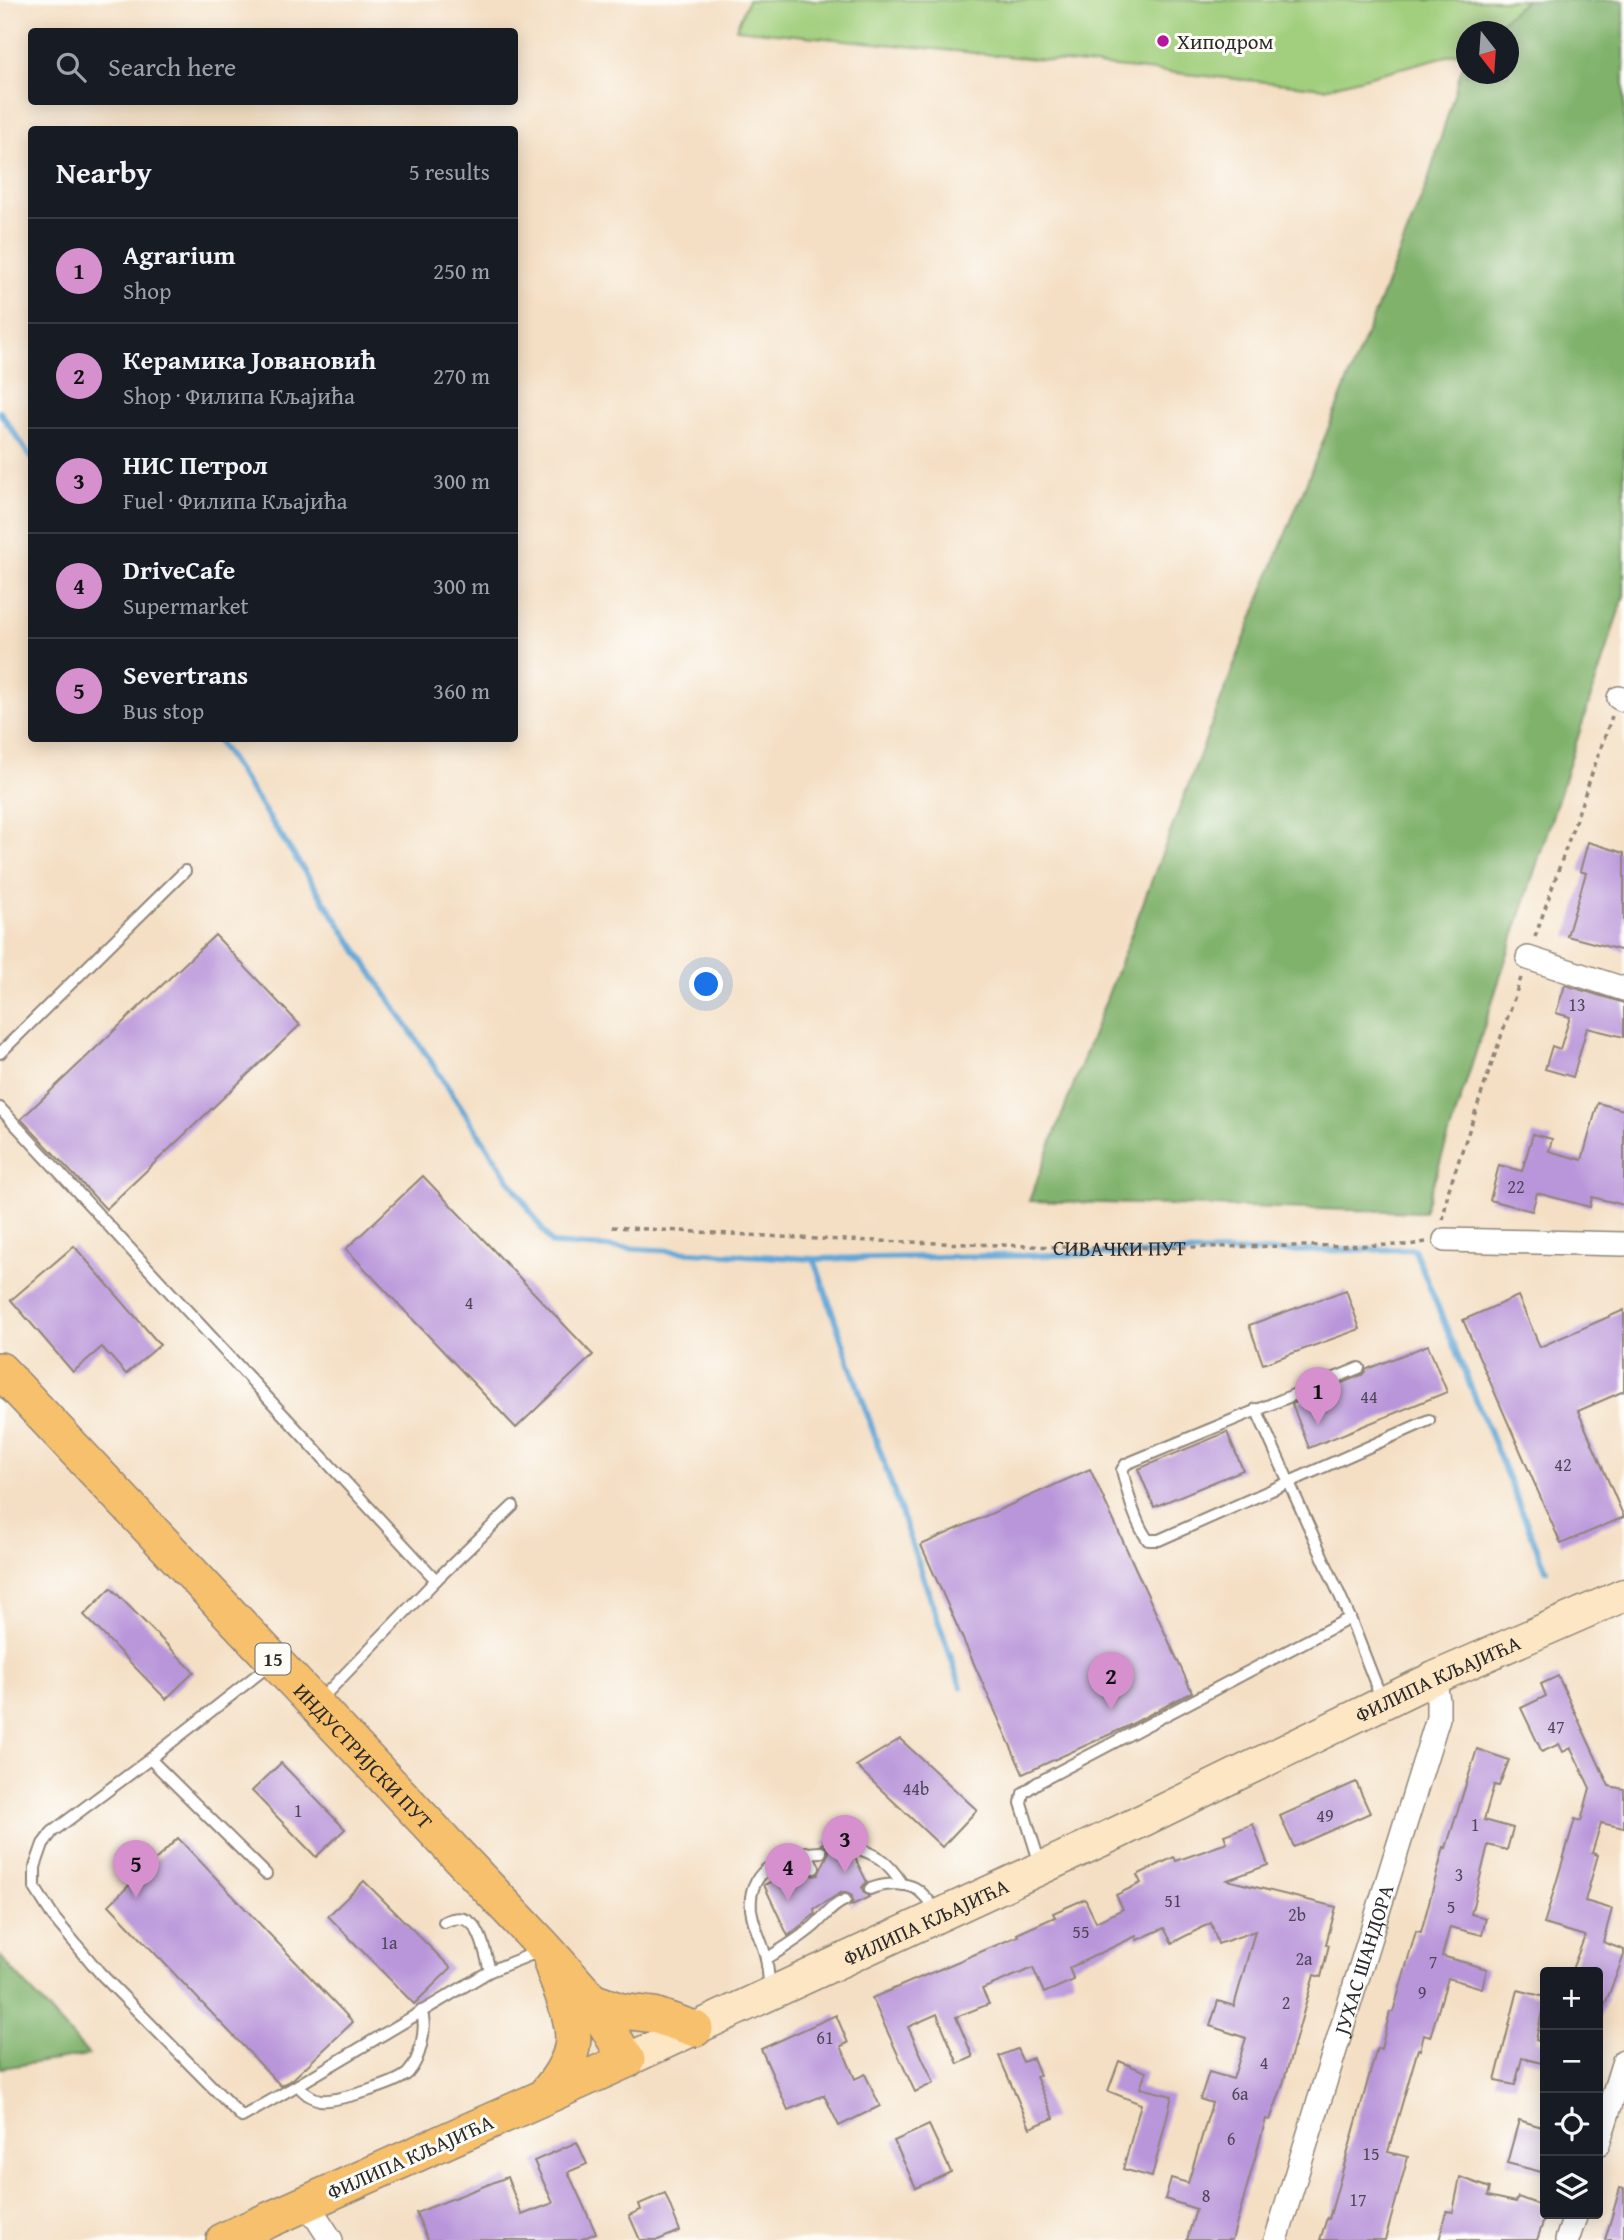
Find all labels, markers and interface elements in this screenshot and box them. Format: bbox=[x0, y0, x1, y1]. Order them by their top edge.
north arrow bbox=[1456, 21, 1519, 84]
place label: Хиподром bbox=[1177, 26, 1274, 57]
search box bbox=[28, 28, 518, 105]
marker: Хиподром bbox=[1155, 33, 1171, 49]
text: Search here bbox=[108, 47, 236, 86]
icon: search bbox=[52, 48, 90, 86]
text: Nearby bbox=[56, 150, 152, 194]
text: 5 results bbox=[409, 155, 490, 188]
text: Agrarium bbox=[123, 235, 236, 274]
text: 1 bbox=[73, 254, 85, 287]
text: 250 m bbox=[433, 254, 490, 287]
text: Shop bbox=[123, 274, 171, 307]
text: Керамика Јовановић bbox=[123, 340, 376, 379]
text: 2 bbox=[73, 359, 85, 392]
text: 270 m bbox=[433, 359, 490, 392]
text: Shop · Филипа Кљајића bbox=[123, 379, 355, 412]
text: НИС Петрол bbox=[123, 445, 268, 484]
text: 3 bbox=[73, 464, 85, 497]
text: 300 m bbox=[433, 464, 490, 497]
text: Fuel · Филипа Кљајића bbox=[123, 484, 348, 517]
text: DriveCafe bbox=[123, 550, 235, 589]
text: 4 bbox=[73, 569, 85, 602]
text: 300 m bbox=[433, 569, 490, 602]
text: Supermarket bbox=[123, 589, 249, 622]
text: Severtrans bbox=[123, 655, 248, 694]
text: 5 bbox=[73, 674, 85, 707]
text: 360 m bbox=[433, 674, 490, 707]
text: Bus stop bbox=[123, 694, 204, 727]
your location bbox=[689, 967, 723, 1001]
house number: 13 bbox=[1568, 991, 1586, 1018]
house number: 22 bbox=[1507, 1173, 1525, 1200]
street label: СИВАЧКИ ПУТ bbox=[1053, 1231, 1186, 1264]
house number: 4 bbox=[465, 1289, 473, 1316]
pin: 1 bbox=[1295, 1367, 1341, 1425]
house number: 44 bbox=[1360, 1383, 1378, 1410]
house number: 42 bbox=[1554, 1451, 1572, 1478]
street label: ФИЛИПА КЉАЈИЋА bbox=[1349, 1627, 1525, 1730]
road number: 15 bbox=[256, 1644, 290, 1674]
pin: 2 bbox=[1088, 1652, 1134, 1710]
street label: ИНДУСТРИЈСКИ ПУТ bbox=[287, 1676, 441, 1836]
house number: 47 bbox=[1547, 1713, 1565, 1740]
house number: 44b bbox=[903, 1775, 929, 1802]
house number: 1 bbox=[294, 1797, 302, 1824]
house number: 49 bbox=[1316, 1802, 1334, 1829]
house number: 1 bbox=[1471, 1811, 1479, 1838]
pin: 3 bbox=[822, 1815, 868, 1873]
pin: 5 bbox=[113, 1840, 159, 1898]
pin: 4 bbox=[765, 1843, 811, 1901]
house number: 3 bbox=[1455, 1861, 1463, 1888]
street label: ФИЛИПА КЉАЈИЋА bbox=[838, 1870, 1014, 1973]
street label: ЈУХАС ШАНДОРА bbox=[1324, 1880, 1401, 2041]
house number: 51 bbox=[1164, 1887, 1182, 1914]
house number: 5 bbox=[1447, 1893, 1455, 1920]
house number: 2b bbox=[1288, 1901, 1306, 1928]
house number: 55 bbox=[1072, 1918, 1090, 1945]
house number: 1a bbox=[380, 1929, 398, 1956]
house number: 2a bbox=[1295, 1945, 1313, 1972]
house number: 7 bbox=[1429, 1948, 1437, 1975]
map controls bbox=[1540, 1967, 1603, 2219]
button: + bbox=[1540, 1967, 1603, 2030]
house number: 9 bbox=[1418, 1979, 1426, 2006]
house number: 2 bbox=[1282, 1989, 1290, 2016]
house number: 61 bbox=[816, 2024, 834, 2051]
button: − bbox=[1540, 2030, 1603, 2093]
house number: 4 bbox=[1260, 2049, 1268, 2076]
house number: 6a bbox=[1231, 2080, 1249, 2107]
button: locate bbox=[1540, 2093, 1603, 2156]
street label: ФИЛИПА КЉАЈИЋА bbox=[322, 2106, 498, 2208]
house number: 6 bbox=[1227, 2125, 1235, 2152]
house number: 15 bbox=[1362, 2140, 1380, 2167]
button: layers bbox=[1540, 2156, 1603, 2219]
house number: 8 bbox=[1202, 2182, 1210, 2209]
house number: 17 bbox=[1349, 2186, 1367, 2213]

